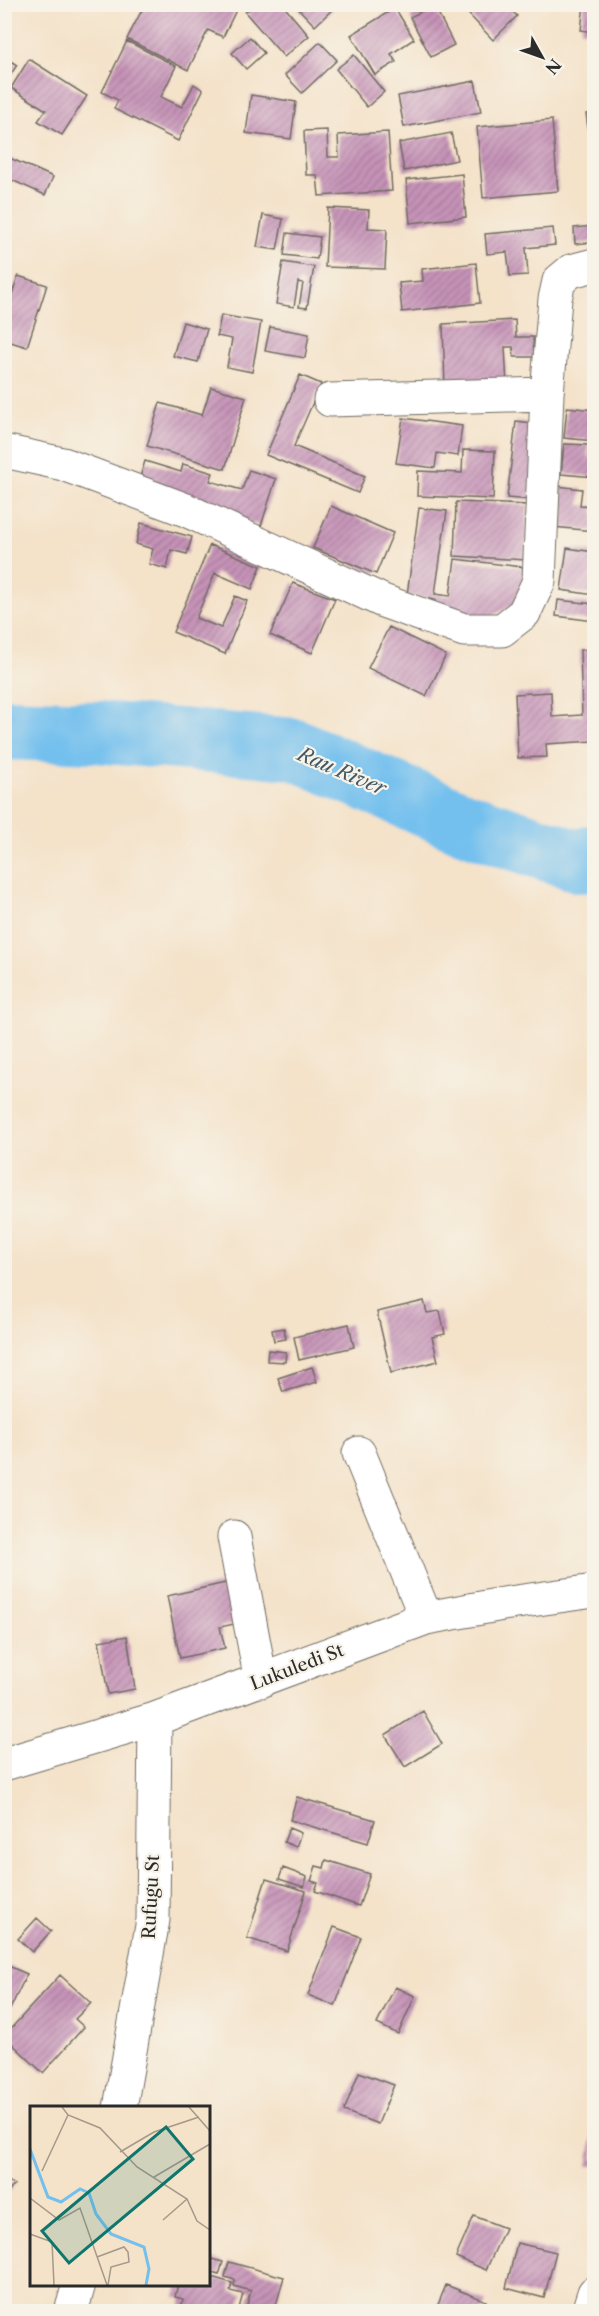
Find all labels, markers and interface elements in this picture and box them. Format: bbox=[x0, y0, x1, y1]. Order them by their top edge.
north arrow bbox=[512, 27, 572, 87]
text: N bbox=[541, 55, 566, 78]
water label: Rau River bbox=[292, 741, 391, 801]
street label: Lukuledi St bbox=[247, 1639, 347, 1695]
street label: Rufugu St bbox=[138, 1854, 164, 1940]
inset map bbox=[30, 2106, 210, 2286]

